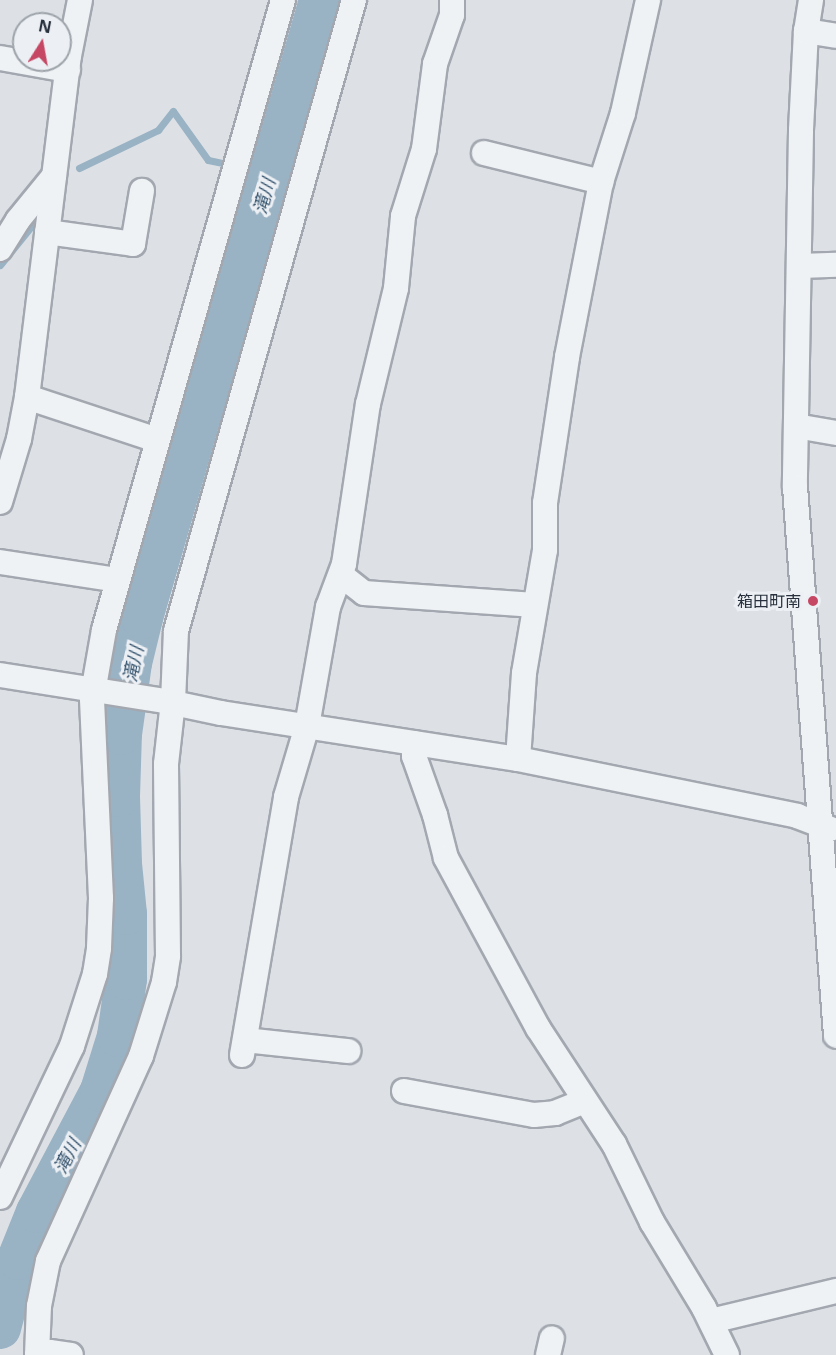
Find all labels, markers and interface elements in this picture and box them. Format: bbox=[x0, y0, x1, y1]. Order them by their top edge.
north arrow bbox=[12, 12, 72, 72]
text: N bbox=[37, 14, 54, 38]
water label: 滝川 bbox=[249, 176, 279, 216]
place label: 箱田町南 bbox=[737, 591, 801, 611]
marker: 箱田町南 bbox=[806, 594, 820, 608]
water label: 滝川 bbox=[119, 644, 147, 684]
water label: 滝川 bbox=[49, 1135, 85, 1177]

